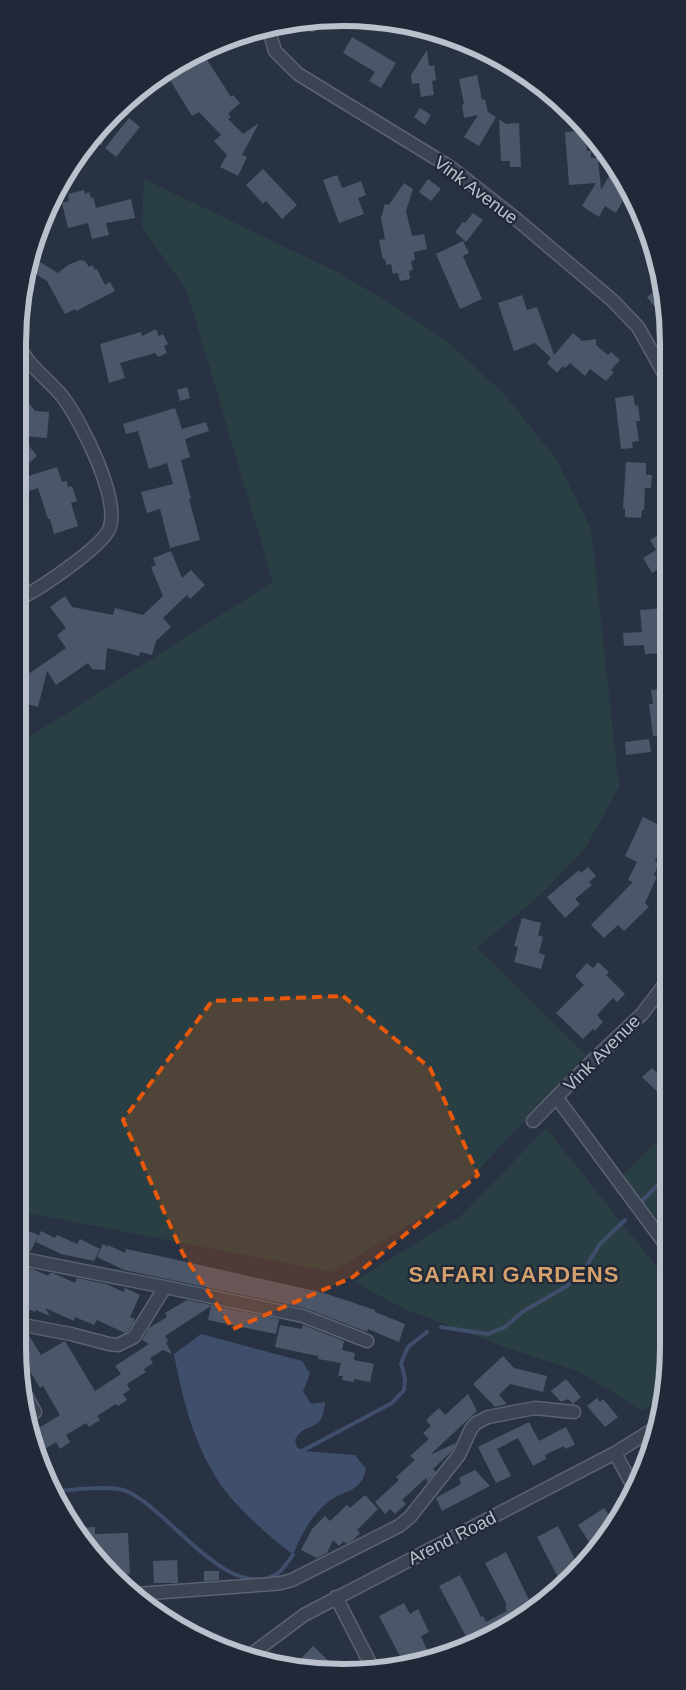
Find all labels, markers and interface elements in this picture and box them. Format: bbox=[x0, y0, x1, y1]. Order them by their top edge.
street label: Vink Avenue bbox=[430, 152, 522, 228]
street label: Vink Avenue bbox=[560, 1011, 644, 1095]
district label: SAFARI GARDENS bbox=[409, 1262, 619, 1287]
street label: Arend Road bbox=[405, 1507, 499, 1569]

